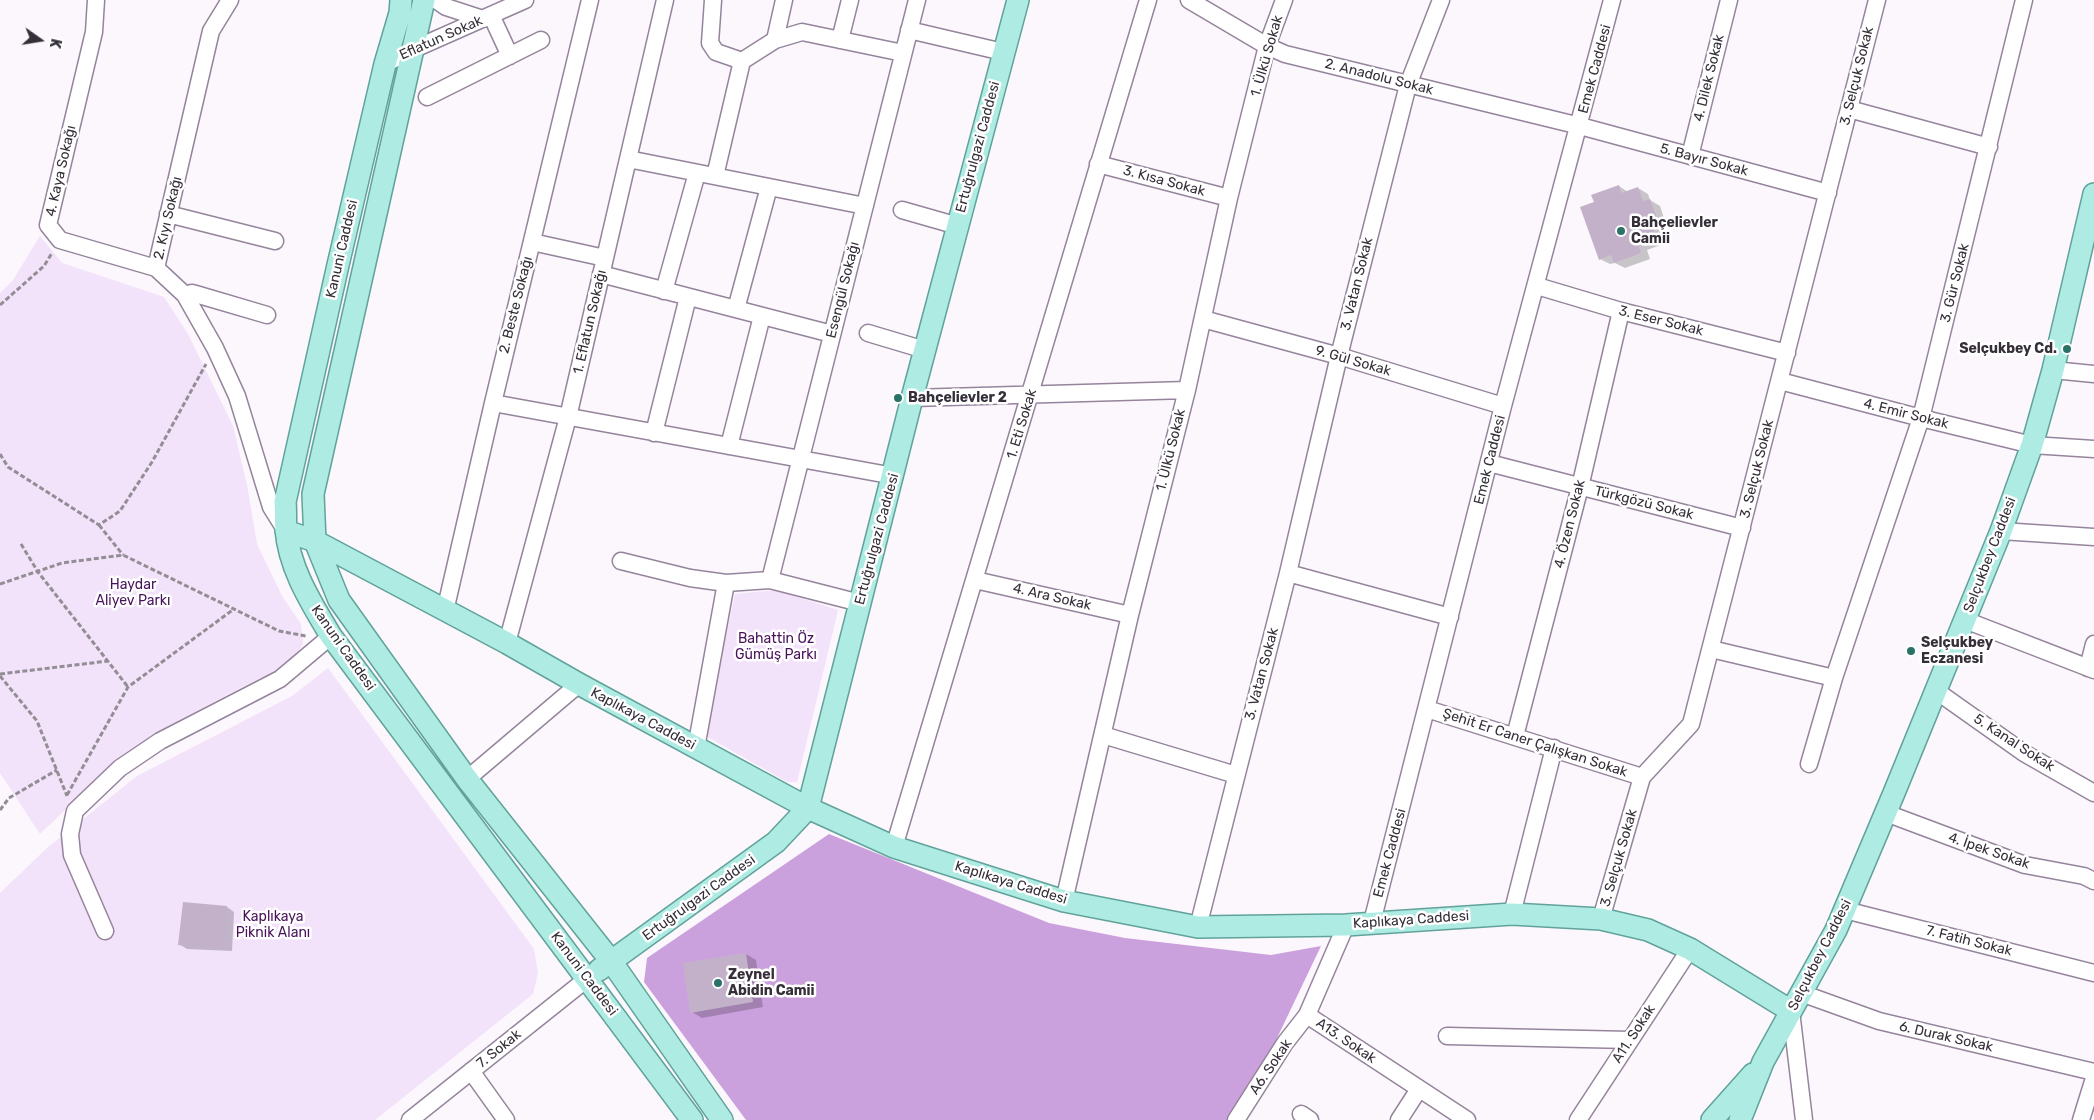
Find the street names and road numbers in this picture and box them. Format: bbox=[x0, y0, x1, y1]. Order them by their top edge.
street label: Eflatun Sokak bbox=[397, 12, 485, 64]
street label: 1. Ülkü Sokak bbox=[1247, 13, 1287, 99]
street label: Emek Caddesi bbox=[1575, 23, 1615, 115]
street label: 3. Selçuk Sokak bbox=[1837, 25, 1877, 127]
street label: 4. Dilek Sokak bbox=[1690, 33, 1728, 123]
street label: 2. Anadolu Sokak bbox=[1323, 55, 1435, 99]
street label: Ertuğrulgazi Caddesi bbox=[952, 79, 1004, 215]
street label: 4. Kaya Sokağı bbox=[42, 124, 80, 218]
street label: 5. Bayır Sokak bbox=[1658, 140, 1750, 180]
street label: 3. Kısa Sokak bbox=[1121, 162, 1207, 200]
street label: 2. Kıyı Sokağı bbox=[150, 175, 186, 261]
street label: Kanuni Caddesi bbox=[323, 198, 361, 300]
street label: 3. Vatan Sokak bbox=[1337, 236, 1377, 332]
street label: Esengül Sokağı bbox=[823, 240, 863, 340]
street label: 3. Gür Sokak bbox=[1937, 242, 1973, 324]
street label: 2. Beste Sokağı bbox=[496, 255, 536, 355]
street label: 1. Eflatun Sokağı bbox=[570, 268, 610, 376]
street label: 3. Eser Sokak bbox=[1617, 302, 1705, 340]
street label: 9. Gül Sokak bbox=[1313, 342, 1393, 380]
street label: 1. Eti Sokak bbox=[1003, 387, 1041, 461]
street label: 4. Emir Sokak bbox=[1862, 395, 1950, 433]
street label: 1. Ülkü Sokak bbox=[1153, 407, 1189, 493]
street label: Emek Caddesi bbox=[1471, 414, 1509, 506]
street label: 3. Selçuk Sokak bbox=[1737, 418, 1777, 520]
street label: Ertuğrulgazi Caddesi bbox=[851, 471, 903, 607]
street label: 4. Özen Sokak bbox=[1551, 478, 1589, 570]
street label: Türkgözü Sokak bbox=[1593, 483, 1695, 523]
street label: Selçukbey Caddesi bbox=[1960, 495, 2020, 615]
street label: 4. Ara Sokak bbox=[1011, 580, 1093, 614]
street label: Kanuni Caddesi bbox=[307, 602, 379, 694]
street label: 3. Vatan Sokak bbox=[1242, 626, 1282, 722]
street label: Kaplıkaya Caddesi bbox=[588, 684, 698, 754]
street label: Şehit Er Caner Çalışkan Sokak bbox=[1441, 705, 1629, 781]
street label: 5. Kanal Sokak bbox=[1970, 711, 2058, 775]
street label: Emek Caddesi bbox=[1370, 807, 1410, 899]
street label: 3. Selçuk Sokak bbox=[1597, 807, 1641, 909]
street label: 4. İpek Sokak bbox=[1946, 829, 2032, 873]
street label: Ertuğrulgazi Caddesi bbox=[639, 851, 759, 945]
street label: Kaplıkaya Caddesi bbox=[953, 858, 1069, 908]
street label: Selçukbey Caddesi bbox=[1785, 897, 1855, 1013]
street label: Kaplıkaya Caddesi bbox=[1352, 908, 1470, 932]
street label: 7. Fatih Sokak bbox=[1924, 922, 2014, 960]
street label: Kanuni Caddesi bbox=[547, 929, 621, 1019]
street label: A11. Sokak bbox=[1609, 1002, 1659, 1066]
street label: A13. Sokak bbox=[1313, 1015, 1379, 1067]
street label: 6. Durak Sokak bbox=[1897, 1018, 1995, 1056]
street label: 7. Sokak bbox=[474, 1026, 524, 1072]
street label: A6. Sokak bbox=[1246, 1036, 1296, 1098]

